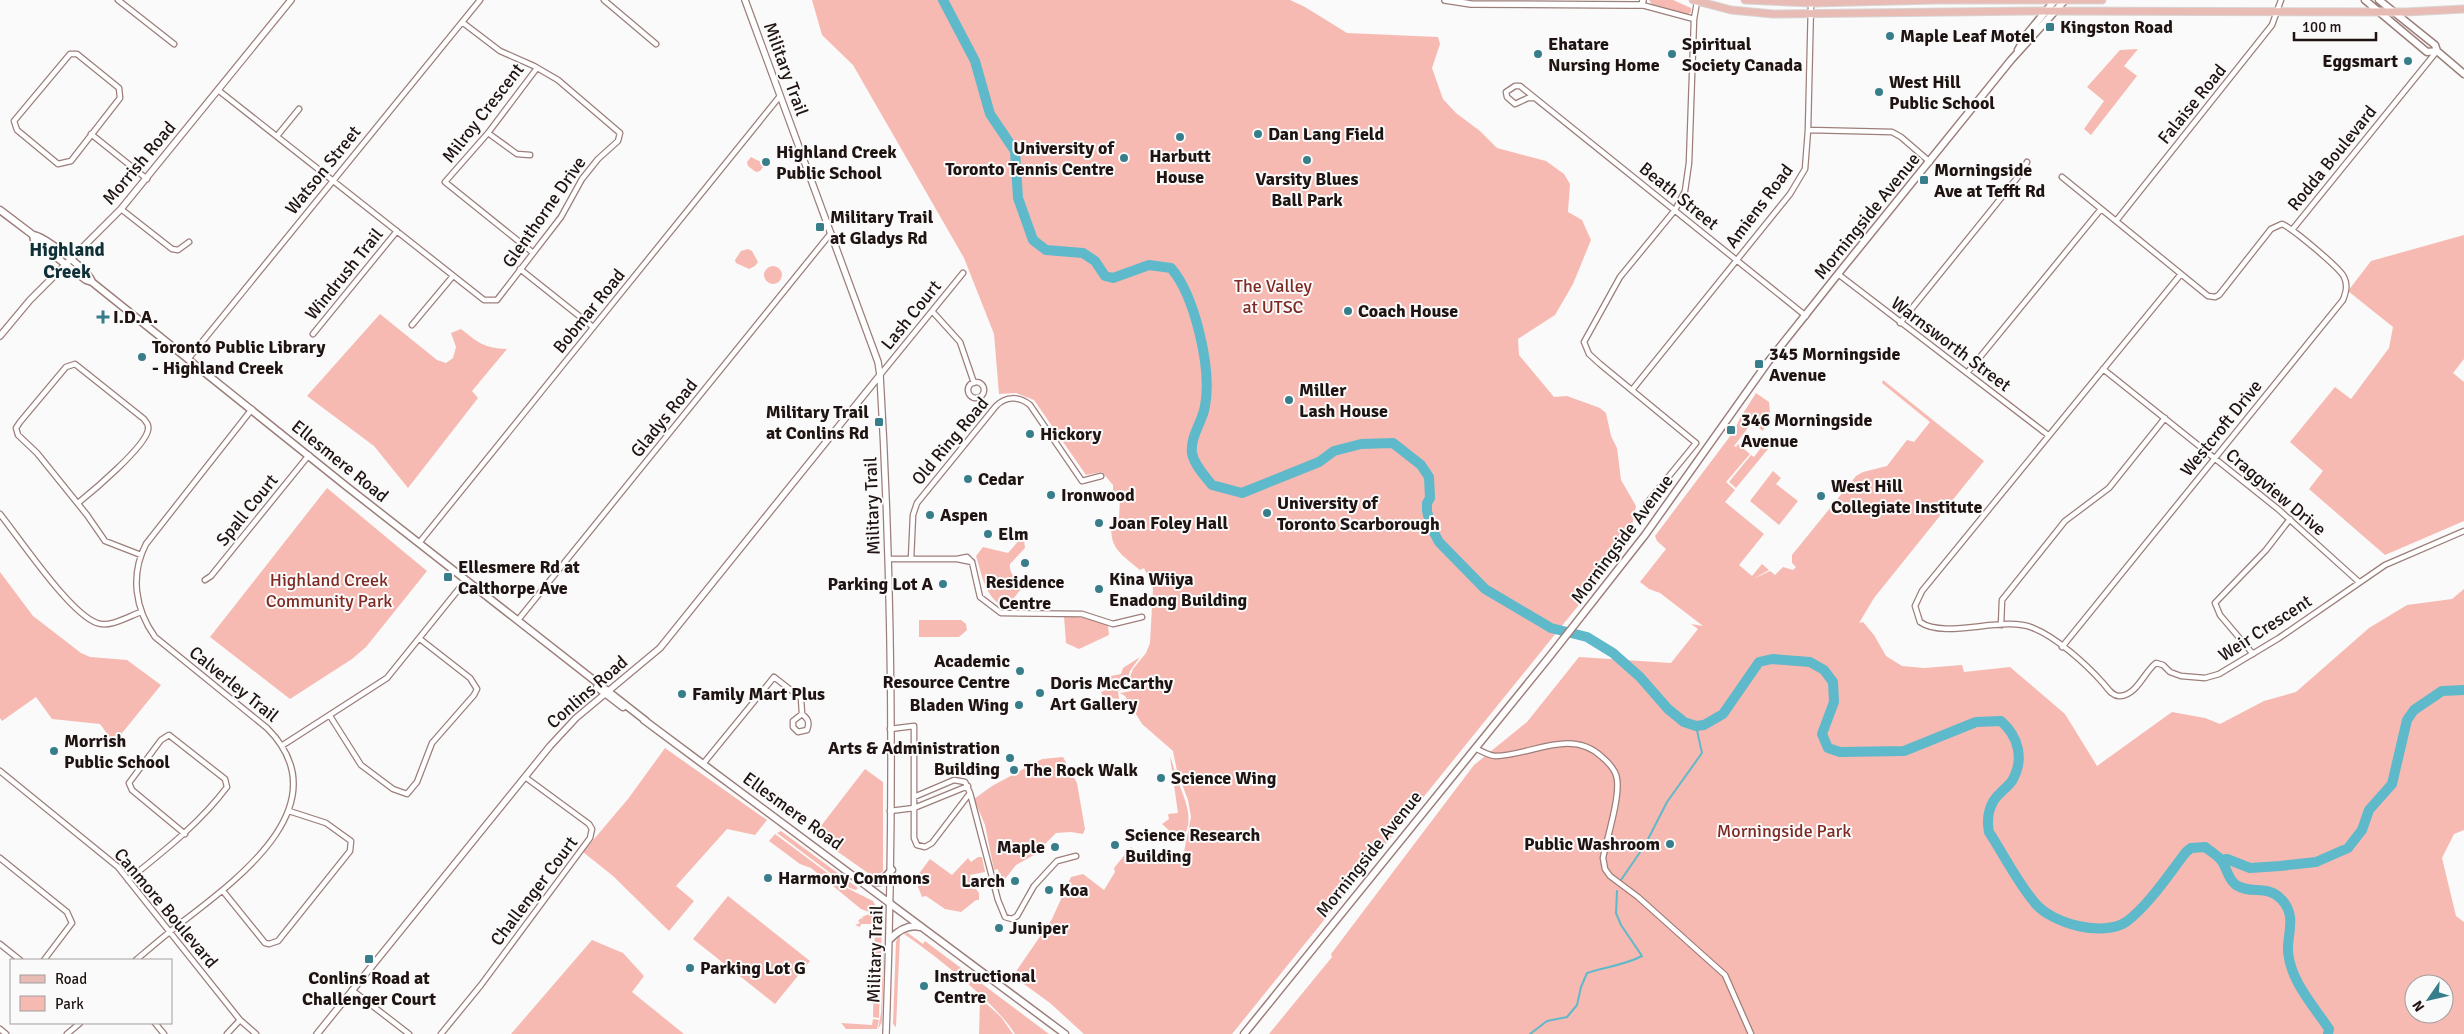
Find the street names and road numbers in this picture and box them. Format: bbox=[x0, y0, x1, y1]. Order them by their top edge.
street label: Military Trail bbox=[759, 19, 813, 119]
street label: Milroy Crescent bbox=[437, 59, 529, 167]
street label: Falaise Road bbox=[2153, 60, 2231, 148]
street label: Rodda Boulevard bbox=[2283, 101, 2381, 215]
street label: Morrish Road bbox=[98, 117, 180, 209]
street label: Watson Street bbox=[281, 121, 365, 219]
street label: Morningside Avenue bbox=[1809, 148, 1925, 284]
street label: Glenthorne Drive bbox=[498, 152, 590, 272]
street label: Beath Street bbox=[1635, 157, 1723, 235]
street label: Amiens Road bbox=[1720, 160, 1798, 252]
street label: Windrush Trail bbox=[300, 224, 388, 324]
street label: Bobmar Road bbox=[548, 264, 630, 358]
street label: Lash Court bbox=[876, 276, 946, 354]
street label: Warnsworth Street bbox=[1887, 292, 2015, 396]
street label: Gladys Road bbox=[626, 374, 702, 462]
street label: Westcroft Drive bbox=[2175, 375, 2267, 481]
street label: Old Ring Road bbox=[907, 393, 993, 489]
street label: Ellesmere Road bbox=[287, 415, 393, 507]
street label: Craggview Drive bbox=[2221, 444, 2331, 540]
street label: Military Trail bbox=[859, 457, 885, 555]
street label: Spall Court bbox=[211, 470, 283, 550]
street label: Morningside Avenue bbox=[1566, 470, 1678, 608]
street label: Weir Crescent bbox=[2214, 590, 2316, 666]
street label: Calverley Trail bbox=[185, 641, 283, 727]
street label: Conlins Road bbox=[542, 651, 632, 733]
street label: Ellesmere Road bbox=[739, 767, 847, 855]
street label: Morningside Avenue bbox=[1311, 786, 1427, 922]
street label: Challenger Court bbox=[486, 832, 582, 950]
street label: Canmore Boulevard bbox=[109, 843, 223, 973]
street label: Military Trail bbox=[862, 905, 888, 1003]

